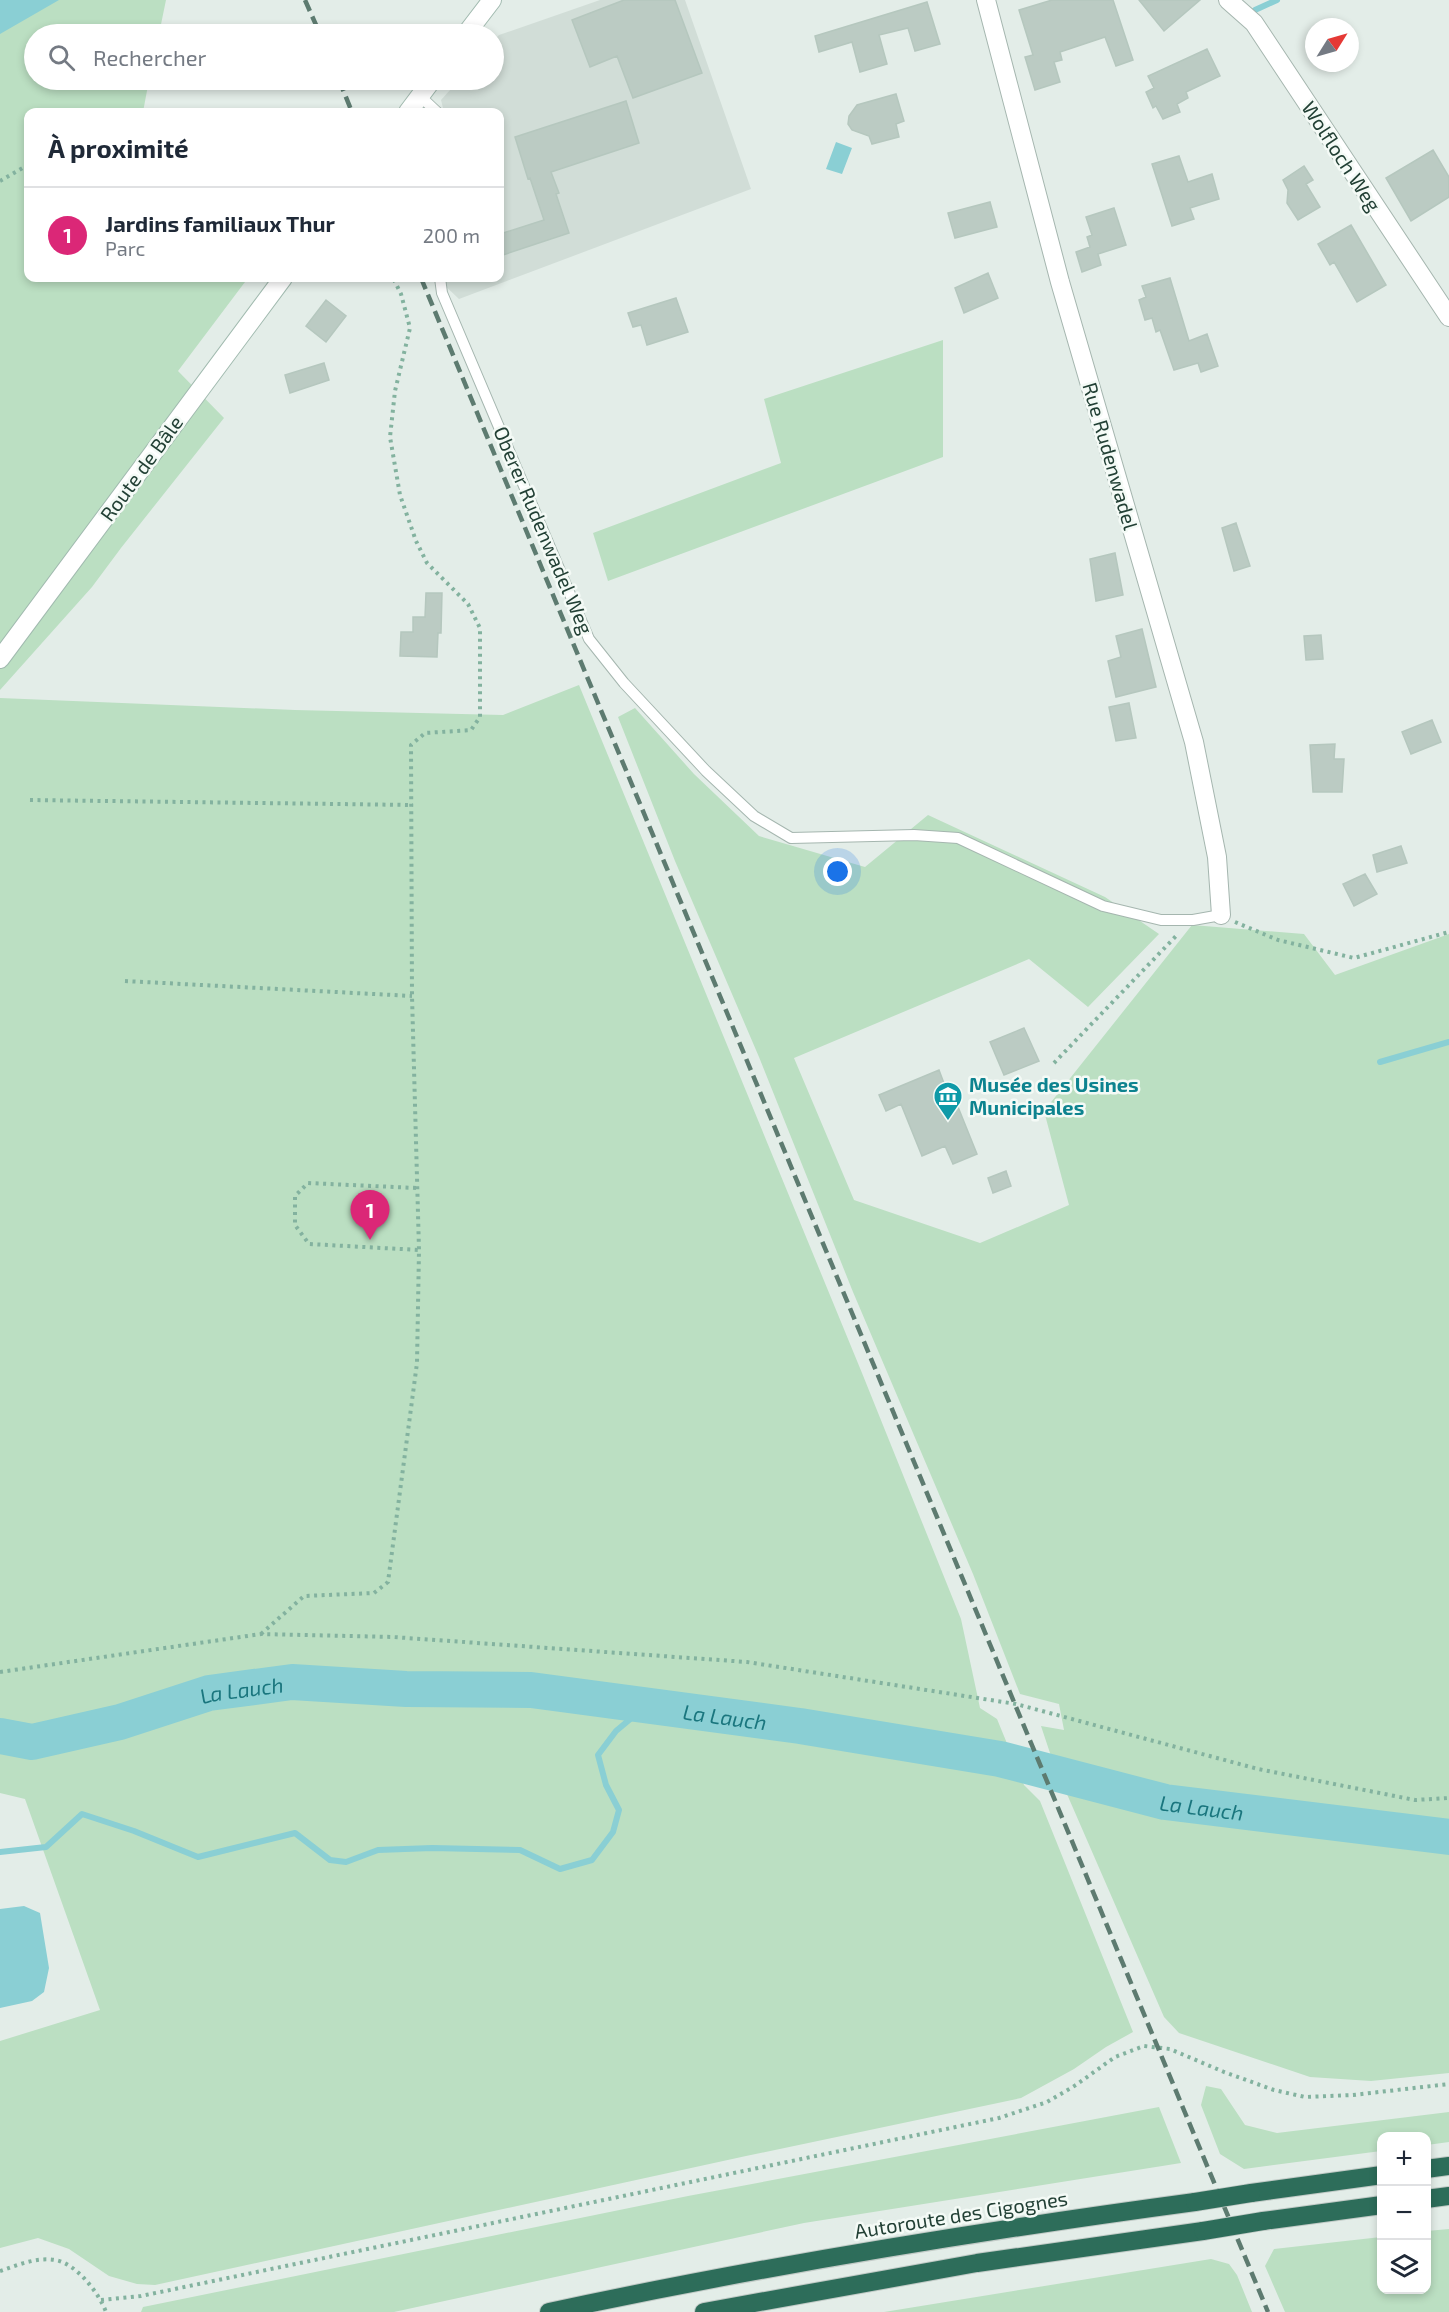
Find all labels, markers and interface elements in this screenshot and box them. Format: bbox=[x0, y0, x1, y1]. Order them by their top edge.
north arrow bbox=[1305, 18, 1359, 72]
search box bbox=[24, 24, 504, 90]
icon: search bbox=[45, 41, 78, 74]
text: Rechercher bbox=[93, 44, 206, 70]
street label: Wolfloch Weg bbox=[1297, 96, 1387, 216]
text: À proximité bbox=[48, 132, 189, 163]
text: Jardins familiaux Thur bbox=[105, 210, 335, 236]
text: 1 bbox=[63, 223, 72, 247]
text: 200 m bbox=[423, 223, 480, 247]
text: Parc bbox=[105, 236, 145, 260]
street label: Rue Rudenwadel bbox=[1079, 380, 1144, 532]
street label: Route de Bâle bbox=[95, 411, 187, 525]
street label: Oberer Rudenwadel Weg bbox=[489, 422, 599, 638]
your location bbox=[823, 857, 852, 886]
place label: Musée des Usines Municipales bbox=[969, 1072, 1139, 1119]
museum icon: Musée des Usines Municipales bbox=[932, 1080, 964, 1122]
pin: 1 bbox=[350, 1190, 389, 1240]
water label: La Lauch bbox=[196, 1671, 285, 1708]
water label: La Lauch bbox=[681, 1698, 768, 1734]
water label: La Lauch bbox=[1158, 1789, 1245, 1824]
map controls bbox=[1377, 2132, 1431, 2294]
button: + bbox=[1377, 2132, 1431, 2186]
street label: Autoroute des Cigognes bbox=[853, 2185, 1069, 2243]
button: − bbox=[1377, 2186, 1431, 2240]
button: layers bbox=[1377, 2240, 1431, 2294]

